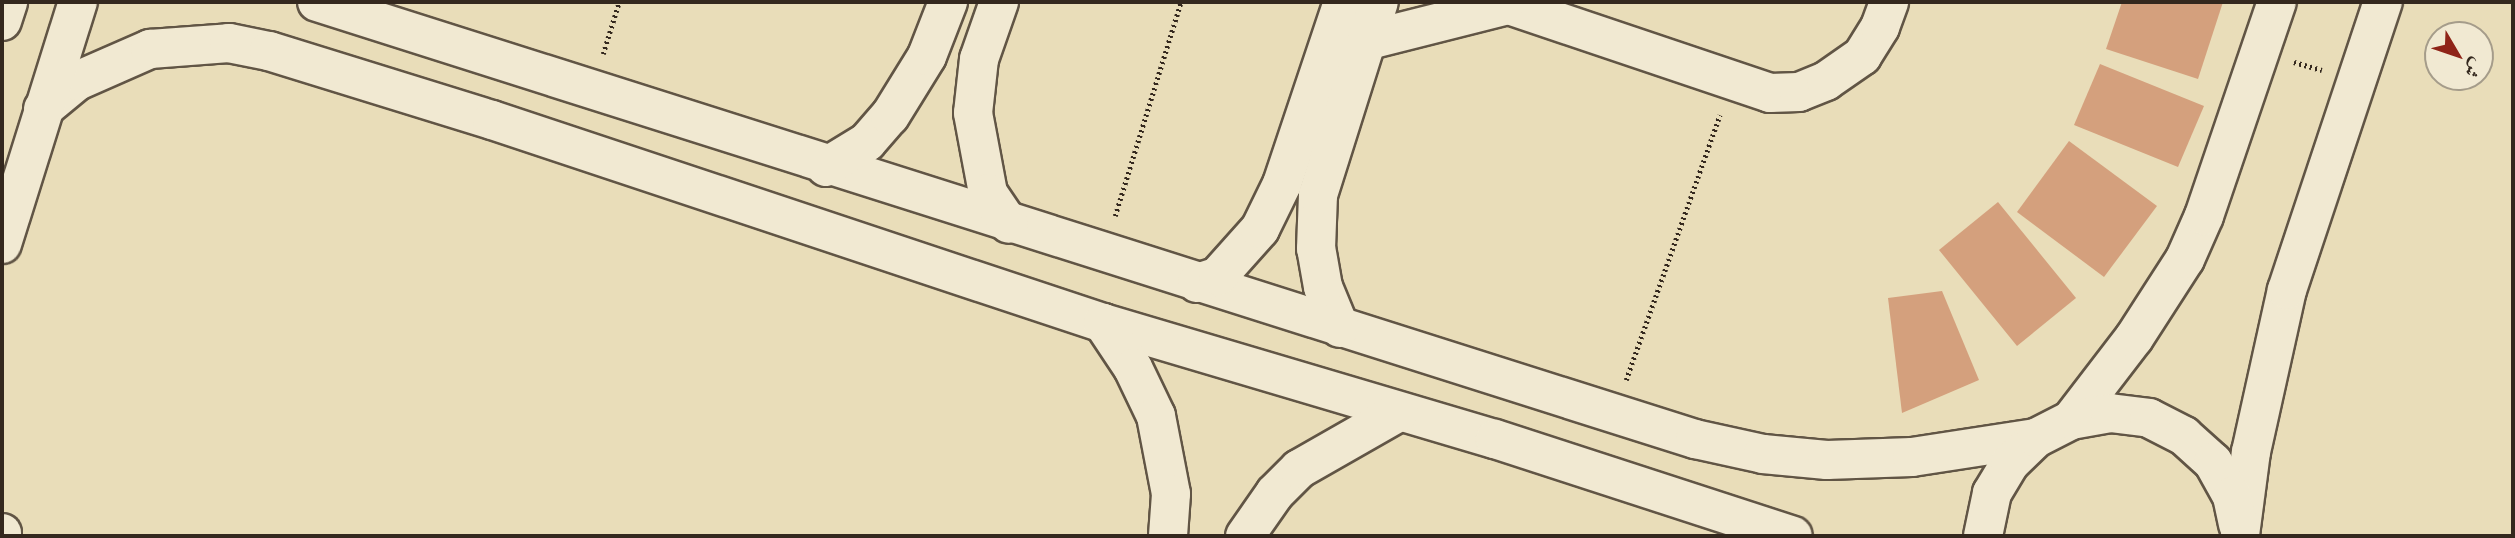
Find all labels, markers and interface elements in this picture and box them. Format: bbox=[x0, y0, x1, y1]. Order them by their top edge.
north arrow bbox=[2424, 21, 2494, 91]
text: ش bbox=[2458, 52, 2490, 83]

